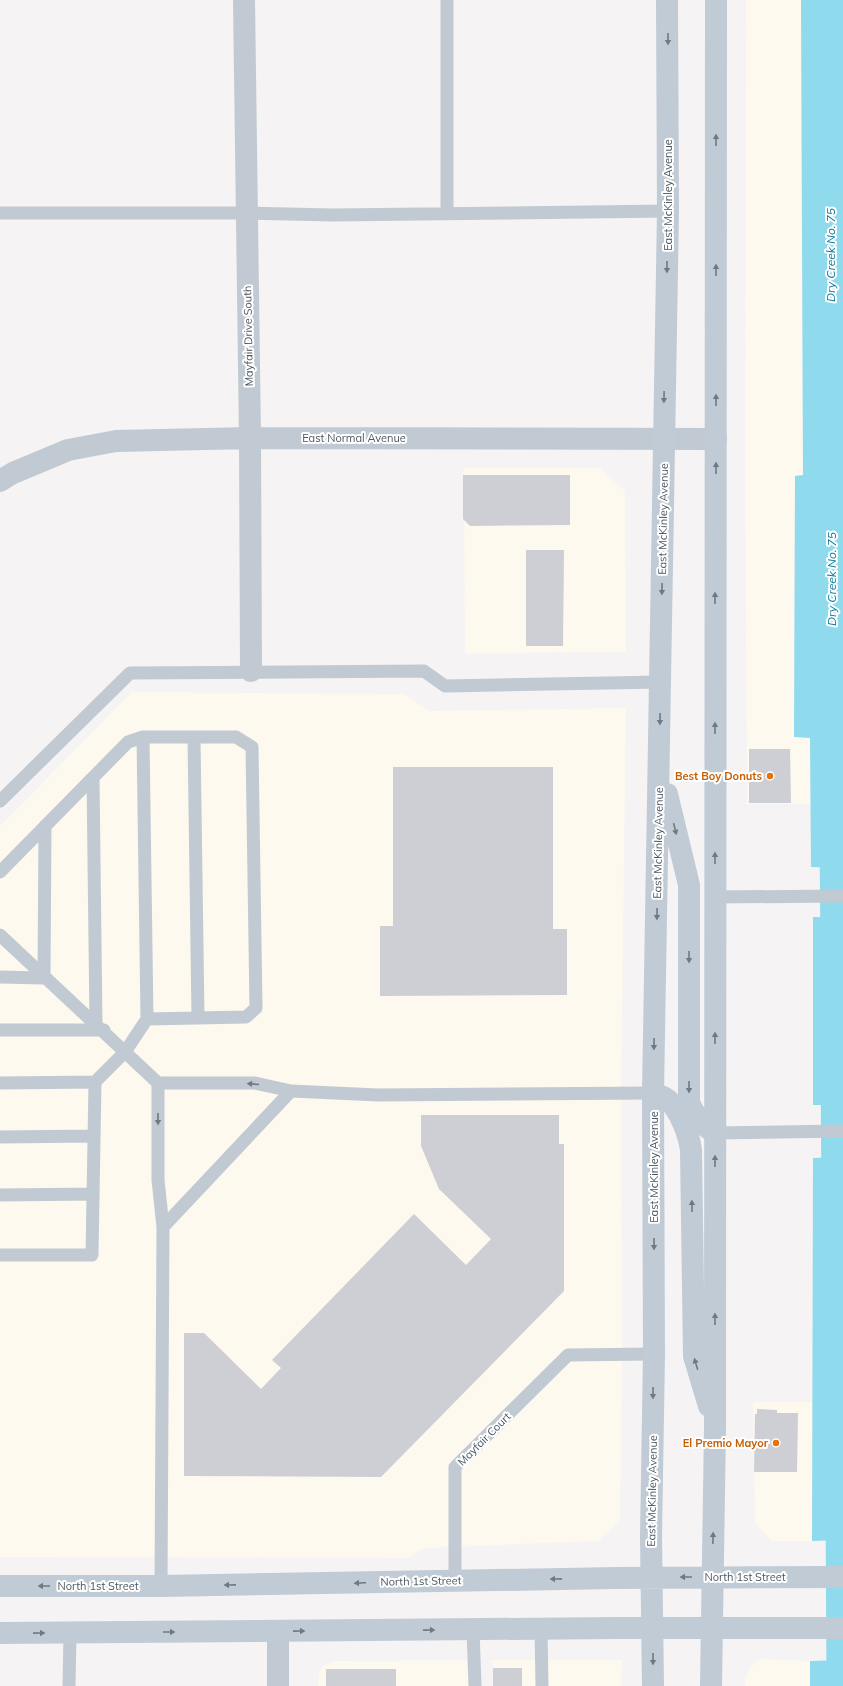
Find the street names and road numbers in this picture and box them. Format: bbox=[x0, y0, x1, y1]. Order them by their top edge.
street label: East McKinley Avenue bbox=[661, 139, 675, 251]
street label: Mayfair Drive South bbox=[240, 285, 256, 387]
street label: East Normal Avenue bbox=[302, 431, 406, 445]
street label: East McKinley Avenue bbox=[655, 463, 671, 575]
street label: East McKinley Avenue bbox=[650, 787, 666, 899]
street label: East McKinley Avenue bbox=[647, 1111, 661, 1223]
street label: Mayfair Court bbox=[454, 1409, 514, 1469]
street label: East McKinley Avenue bbox=[644, 1435, 660, 1547]
street label: North 1st Street bbox=[704, 1570, 786, 1584]
street label: North 1st Street bbox=[380, 1573, 462, 1589]
street label: North 1st Street bbox=[57, 1579, 139, 1593]

